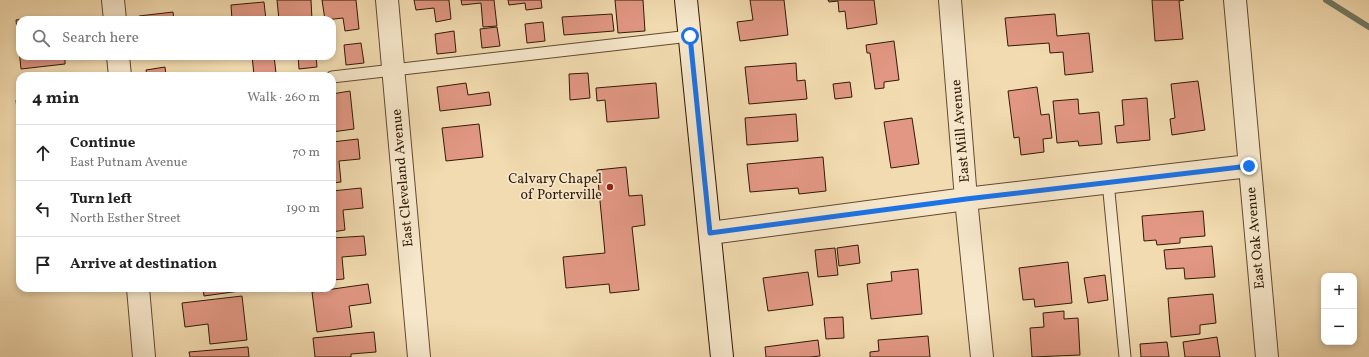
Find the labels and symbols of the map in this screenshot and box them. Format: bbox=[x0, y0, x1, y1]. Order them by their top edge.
route start bbox=[681, 27, 699, 45]
street label: East Mill Avenue bbox=[947, 78, 975, 183]
street label: East Cleveland Avenue bbox=[387, 108, 419, 248]
route end bbox=[1240, 157, 1258, 175]
place label: Calvary Chapel of Porterville bbox=[508, 170, 602, 205]
marker: Calvary Chapel of Porterville bbox=[605, 182, 615, 192]
street label: East Oak Avenue bbox=[1242, 186, 1270, 290]

